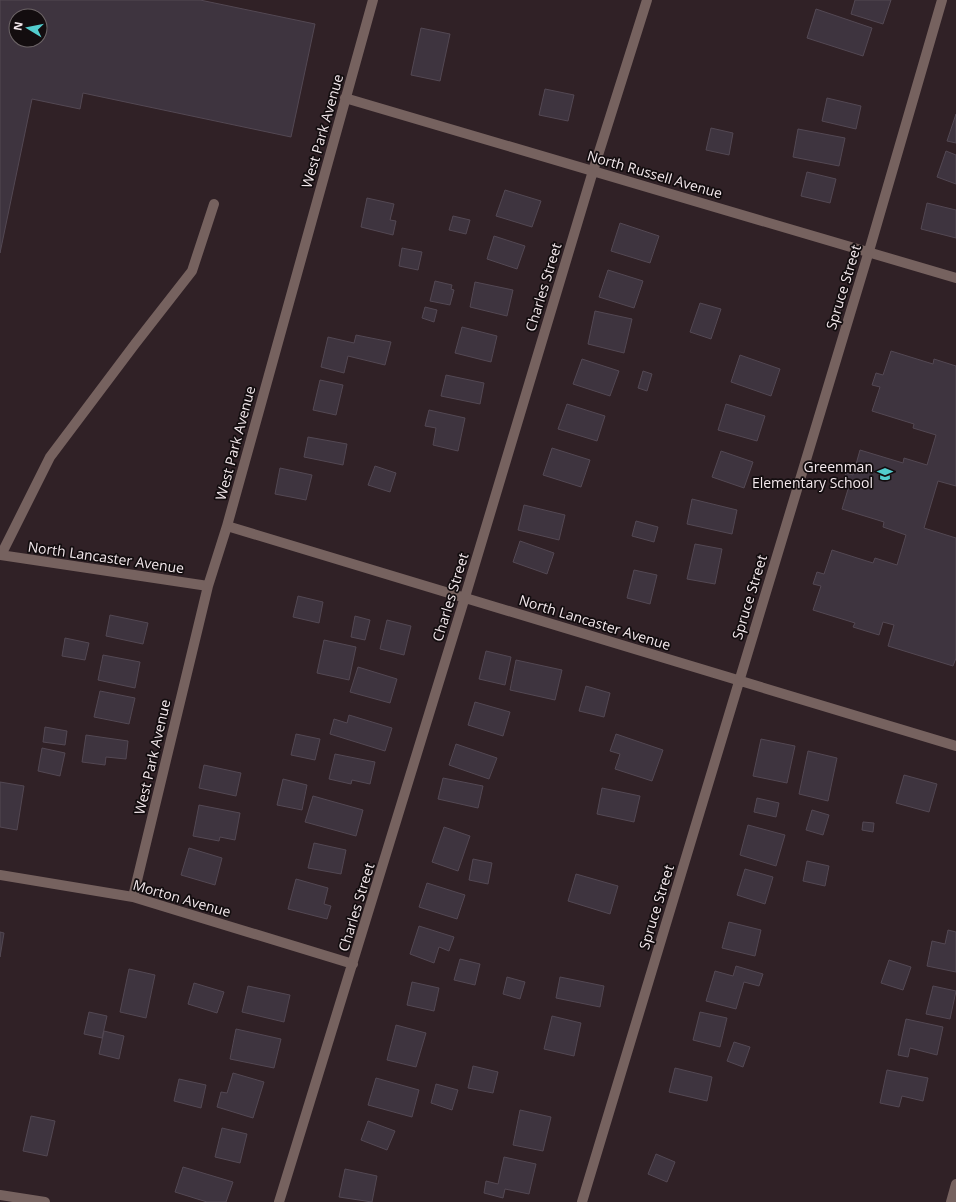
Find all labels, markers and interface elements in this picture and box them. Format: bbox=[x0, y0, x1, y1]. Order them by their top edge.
north arrow bbox=[8, 8, 48, 48]
text: N bbox=[9, 20, 26, 32]
street label: West Park Avenue bbox=[297, 72, 347, 190]
street label: North Russell Avenue bbox=[585, 146, 725, 202]
street label: Charles Street bbox=[521, 240, 565, 334]
street label: Spruce Street bbox=[821, 242, 865, 332]
street label: West Park Avenue bbox=[211, 384, 259, 502]
place label: Greenman Elementary School bbox=[752, 457, 873, 492]
school or university icon: Greenman Elementary School bbox=[876, 465, 894, 483]
street label: North Lancaster Avenue bbox=[27, 537, 186, 577]
street label: Charles Street bbox=[428, 550, 472, 644]
street label: Spruce Street bbox=[727, 552, 771, 642]
street label: North Lancaster Avenue bbox=[517, 590, 673, 654]
street label: West Park Avenue bbox=[129, 697, 175, 817]
street label: Charles Street bbox=[334, 860, 378, 954]
street label: Spruce Street bbox=[634, 862, 678, 952]
street label: Morton Avenue bbox=[131, 875, 233, 921]

